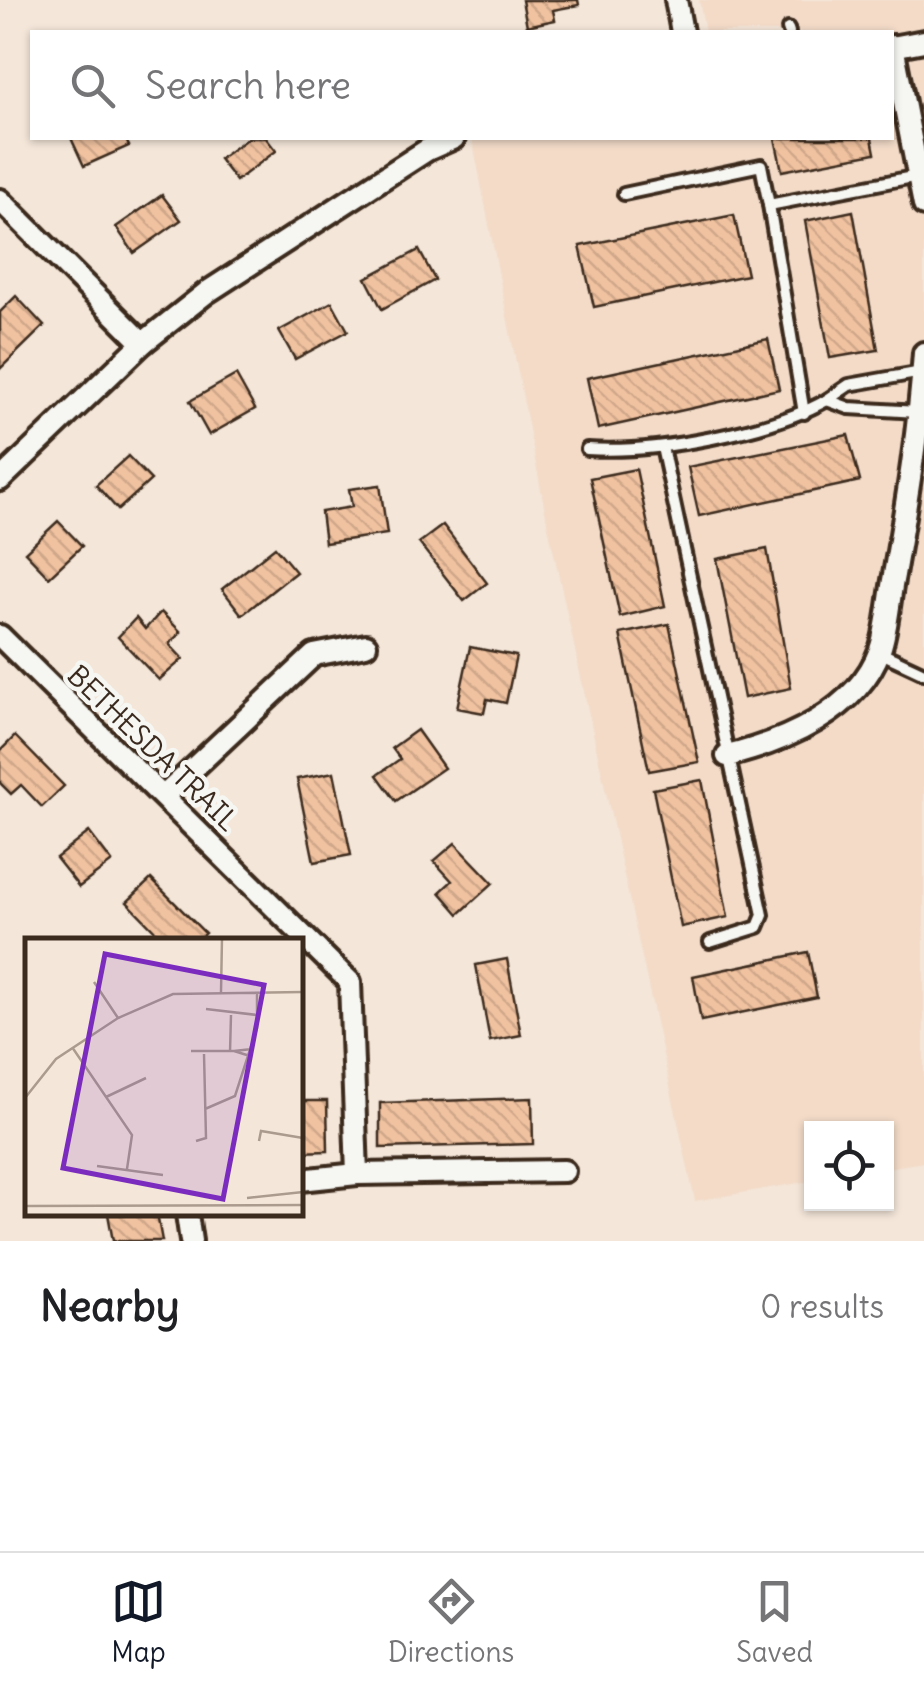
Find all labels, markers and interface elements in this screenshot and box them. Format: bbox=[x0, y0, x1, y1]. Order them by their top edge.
search box bbox=[30, 30, 894, 140]
icon: search bbox=[65, 58, 120, 113]
text: Search here bbox=[145, 62, 351, 109]
street label: BETHESDA TRAIL bbox=[60, 657, 246, 839]
inset map bbox=[25, 938, 302, 1216]
map controls bbox=[804, 1121, 894, 1211]
button: locate bbox=[804, 1121, 894, 1211]
text: Nearby bbox=[40, 1280, 179, 1332]
text: 0 results bbox=[760, 1286, 884, 1327]
tab: Map bbox=[111, 1574, 166, 1670]
tab: Directions bbox=[388, 1574, 514, 1670]
tab: Saved bbox=[736, 1574, 813, 1670]

